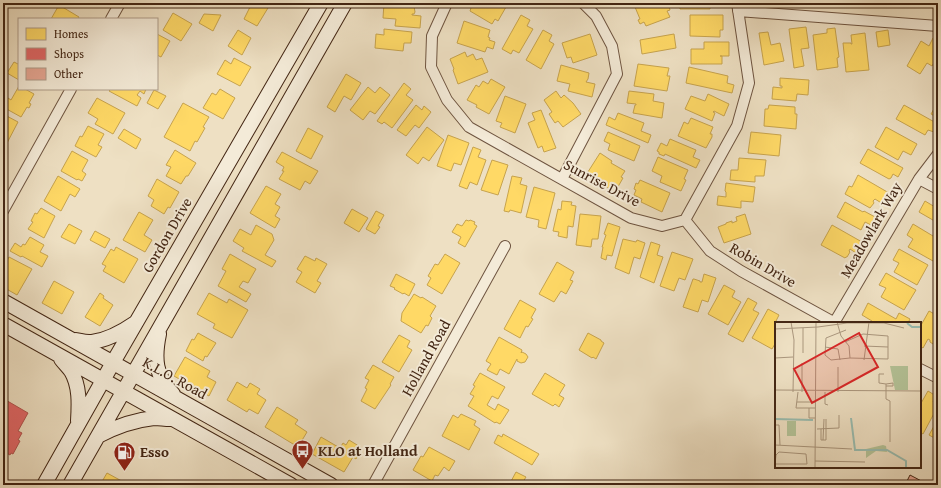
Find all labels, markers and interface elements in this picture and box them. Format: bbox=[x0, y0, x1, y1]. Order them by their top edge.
legend bbox=[18, 18, 158, 90]
text: Homes bbox=[54, 25, 89, 42]
text: Shops bbox=[54, 45, 84, 62]
text: Other bbox=[54, 65, 83, 82]
street label: Sunrise Drive bbox=[560, 154, 644, 212]
street label: Meadowlark Way bbox=[835, 177, 907, 282]
street label: Gordon Drive bbox=[137, 193, 197, 276]
street label: Robin Drive bbox=[726, 237, 800, 292]
street label: Holland Road bbox=[396, 316, 455, 400]
inset map bbox=[775, 322, 921, 468]
street label: K.L.O. Road bbox=[139, 351, 211, 404]
bus stop icon: KLO at Holland bbox=[289, 438, 315, 471]
fuel station icon: Esso bbox=[111, 439, 137, 472]
place label: KLO at Holland bbox=[318, 440, 418, 461]
place label: Esso bbox=[140, 441, 169, 462]

